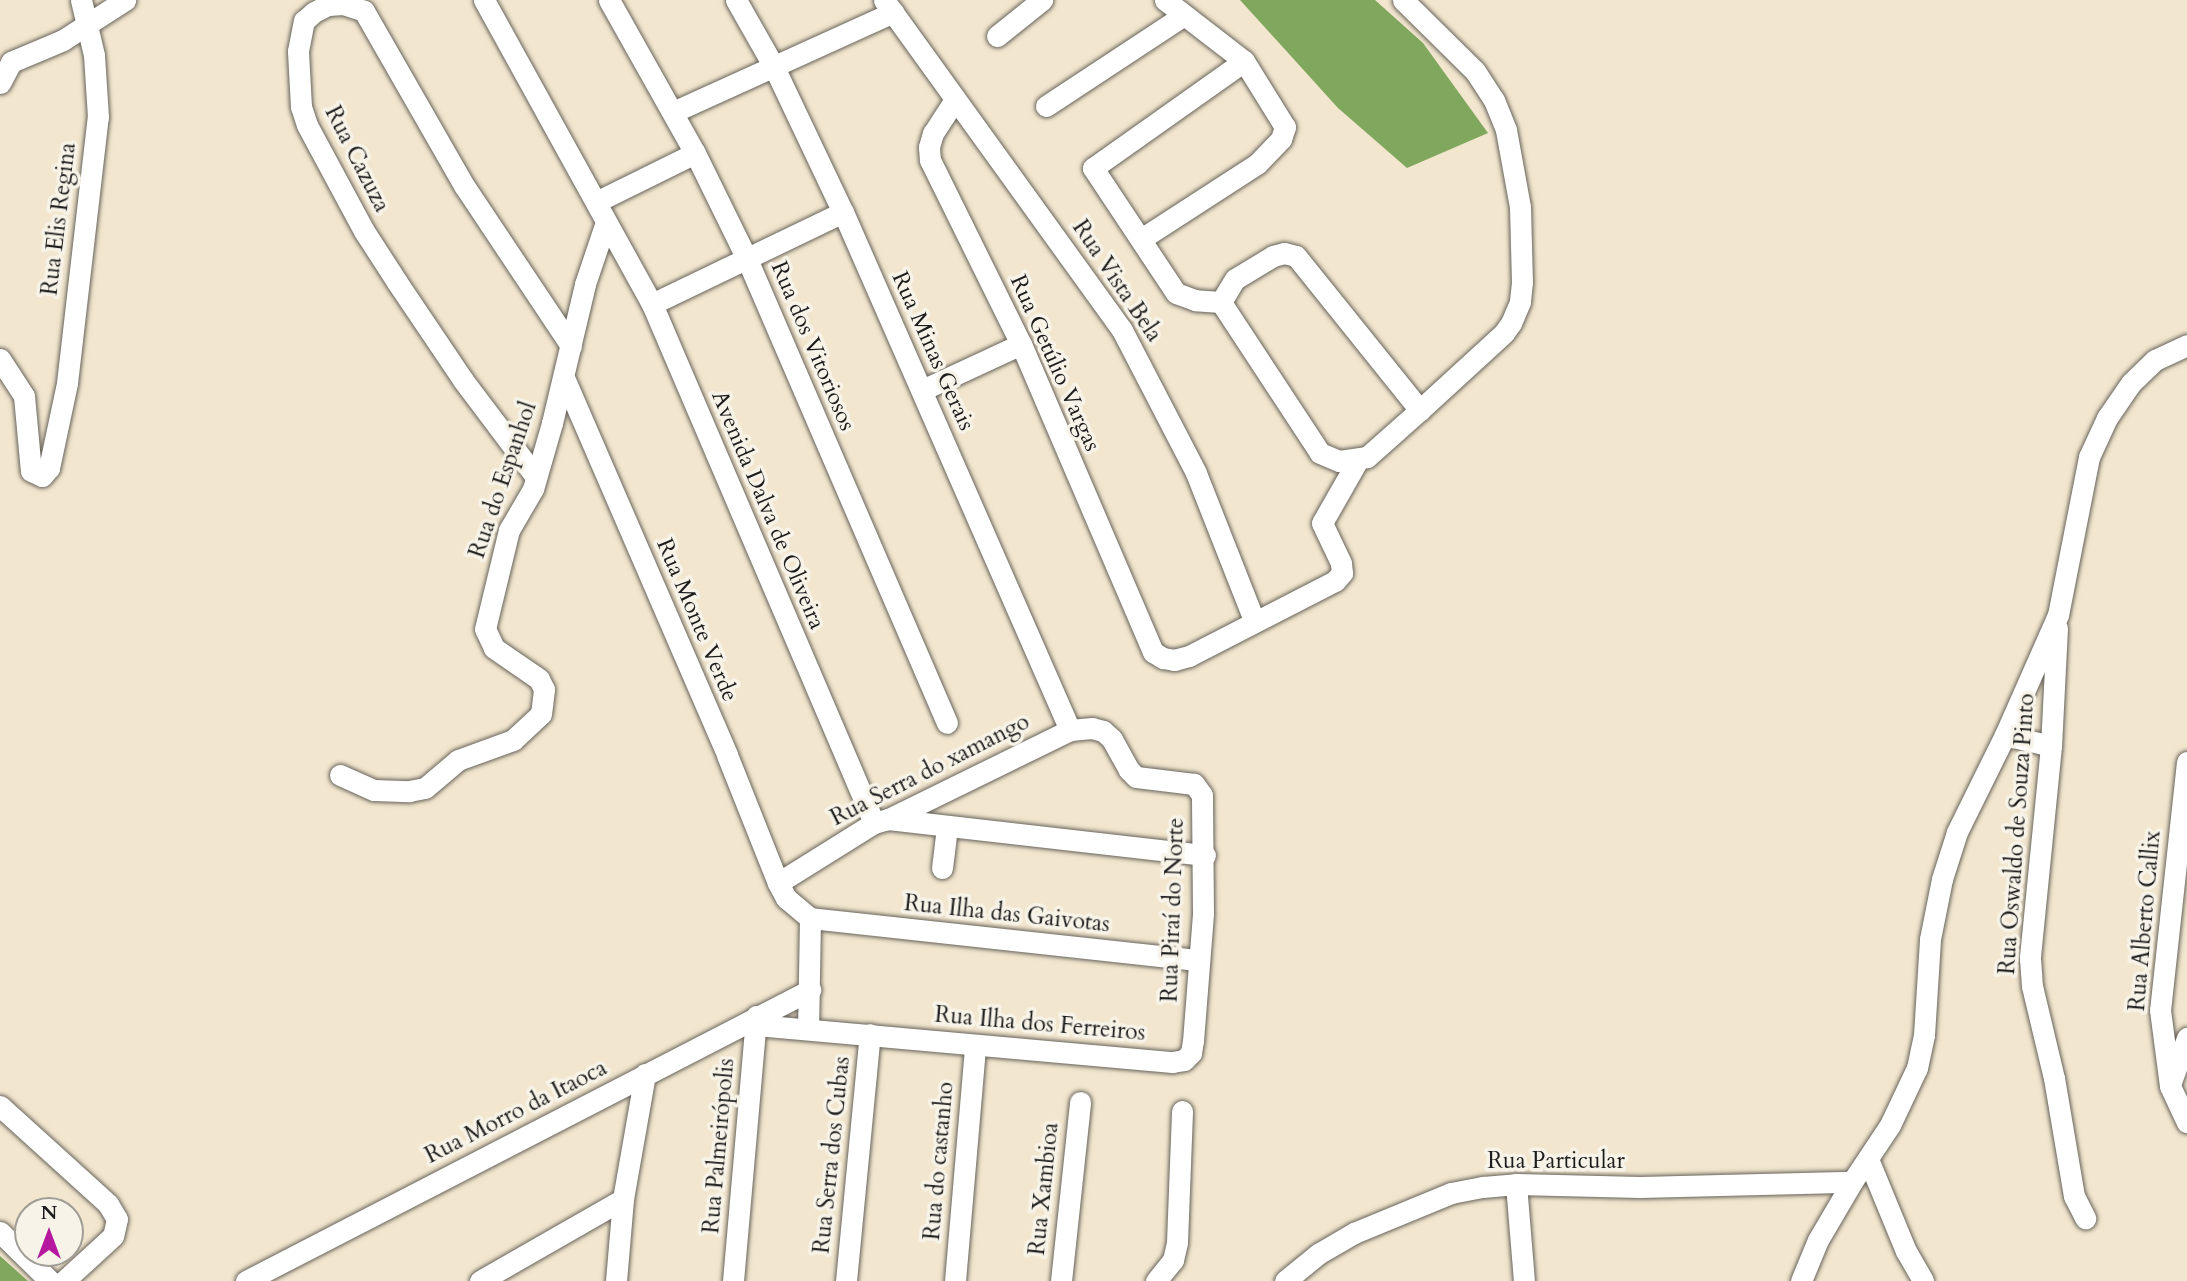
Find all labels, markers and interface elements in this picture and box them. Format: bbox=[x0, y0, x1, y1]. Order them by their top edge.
street label: Rua Cazuza bbox=[319, 101, 395, 217]
street label: Rua Elis Regina bbox=[36, 141, 82, 297]
street label: Rua Vista Bela bbox=[1066, 215, 1168, 347]
street label: Rua dos Vitoriosos bbox=[765, 257, 861, 435]
street label: Rua Minas Gerais bbox=[886, 267, 980, 435]
street label: Rua Getúlio Vargas bbox=[1004, 271, 1106, 455]
street label: Avenida Dalva de Oliveira bbox=[705, 387, 831, 633]
street label: Rua do Espanhol bbox=[463, 398, 543, 562]
street label: Rua Monte Verde bbox=[650, 534, 744, 706]
street label: Rua Oswaldo de Souza Pinto bbox=[1993, 692, 2041, 976]
street label: Rua Serra do xamango bbox=[826, 708, 1034, 832]
street label: Rua Piraí do Norte bbox=[1156, 817, 1190, 1003]
street label: Rua Alberto Callix bbox=[2123, 830, 2167, 1012]
street label: Rua Ilha das Gaivotas bbox=[903, 889, 1111, 939]
street label: Rua Ilha dos Ferreiros bbox=[933, 1001, 1147, 1047]
street label: Rua Morro da Itaoca bbox=[420, 1054, 612, 1170]
street label: Rua Serra dos Cubas bbox=[808, 1055, 856, 1255]
street label: Rua Palmeirópolis bbox=[698, 1057, 740, 1235]
street label: Rua do castanho bbox=[918, 1081, 960, 1241]
street label: Rua Xambioa bbox=[1023, 1121, 1065, 1257]
street label: Rua Particular bbox=[1487, 1147, 1625, 1175]
north arrow bbox=[14, 1197, 84, 1267]
text: N bbox=[41, 1200, 57, 1226]

